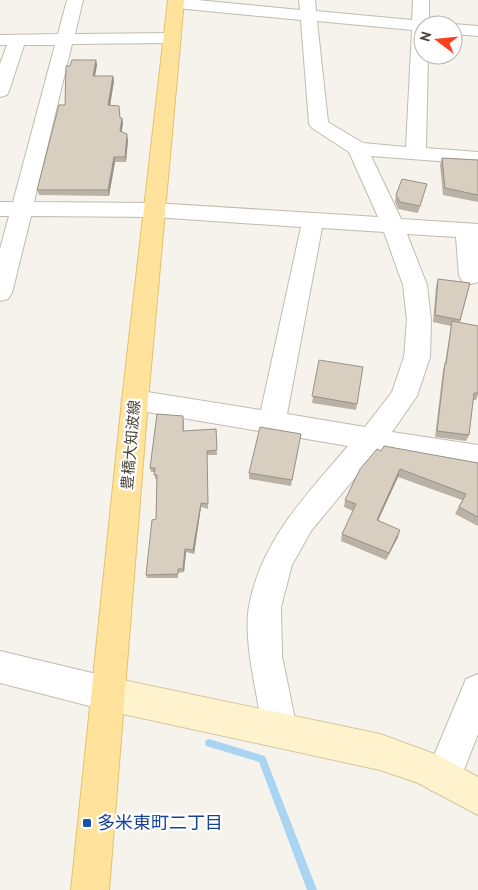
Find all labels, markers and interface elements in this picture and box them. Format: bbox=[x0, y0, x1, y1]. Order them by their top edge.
north arrow bbox=[413, 15, 463, 65]
text: N bbox=[416, 30, 435, 43]
street label: 豊橋大知波線 bbox=[117, 399, 144, 491]
place label: 多米東町二丁目 bbox=[97, 811, 223, 834]
marker: 多米東町二丁目 bbox=[81, 817, 93, 829]

